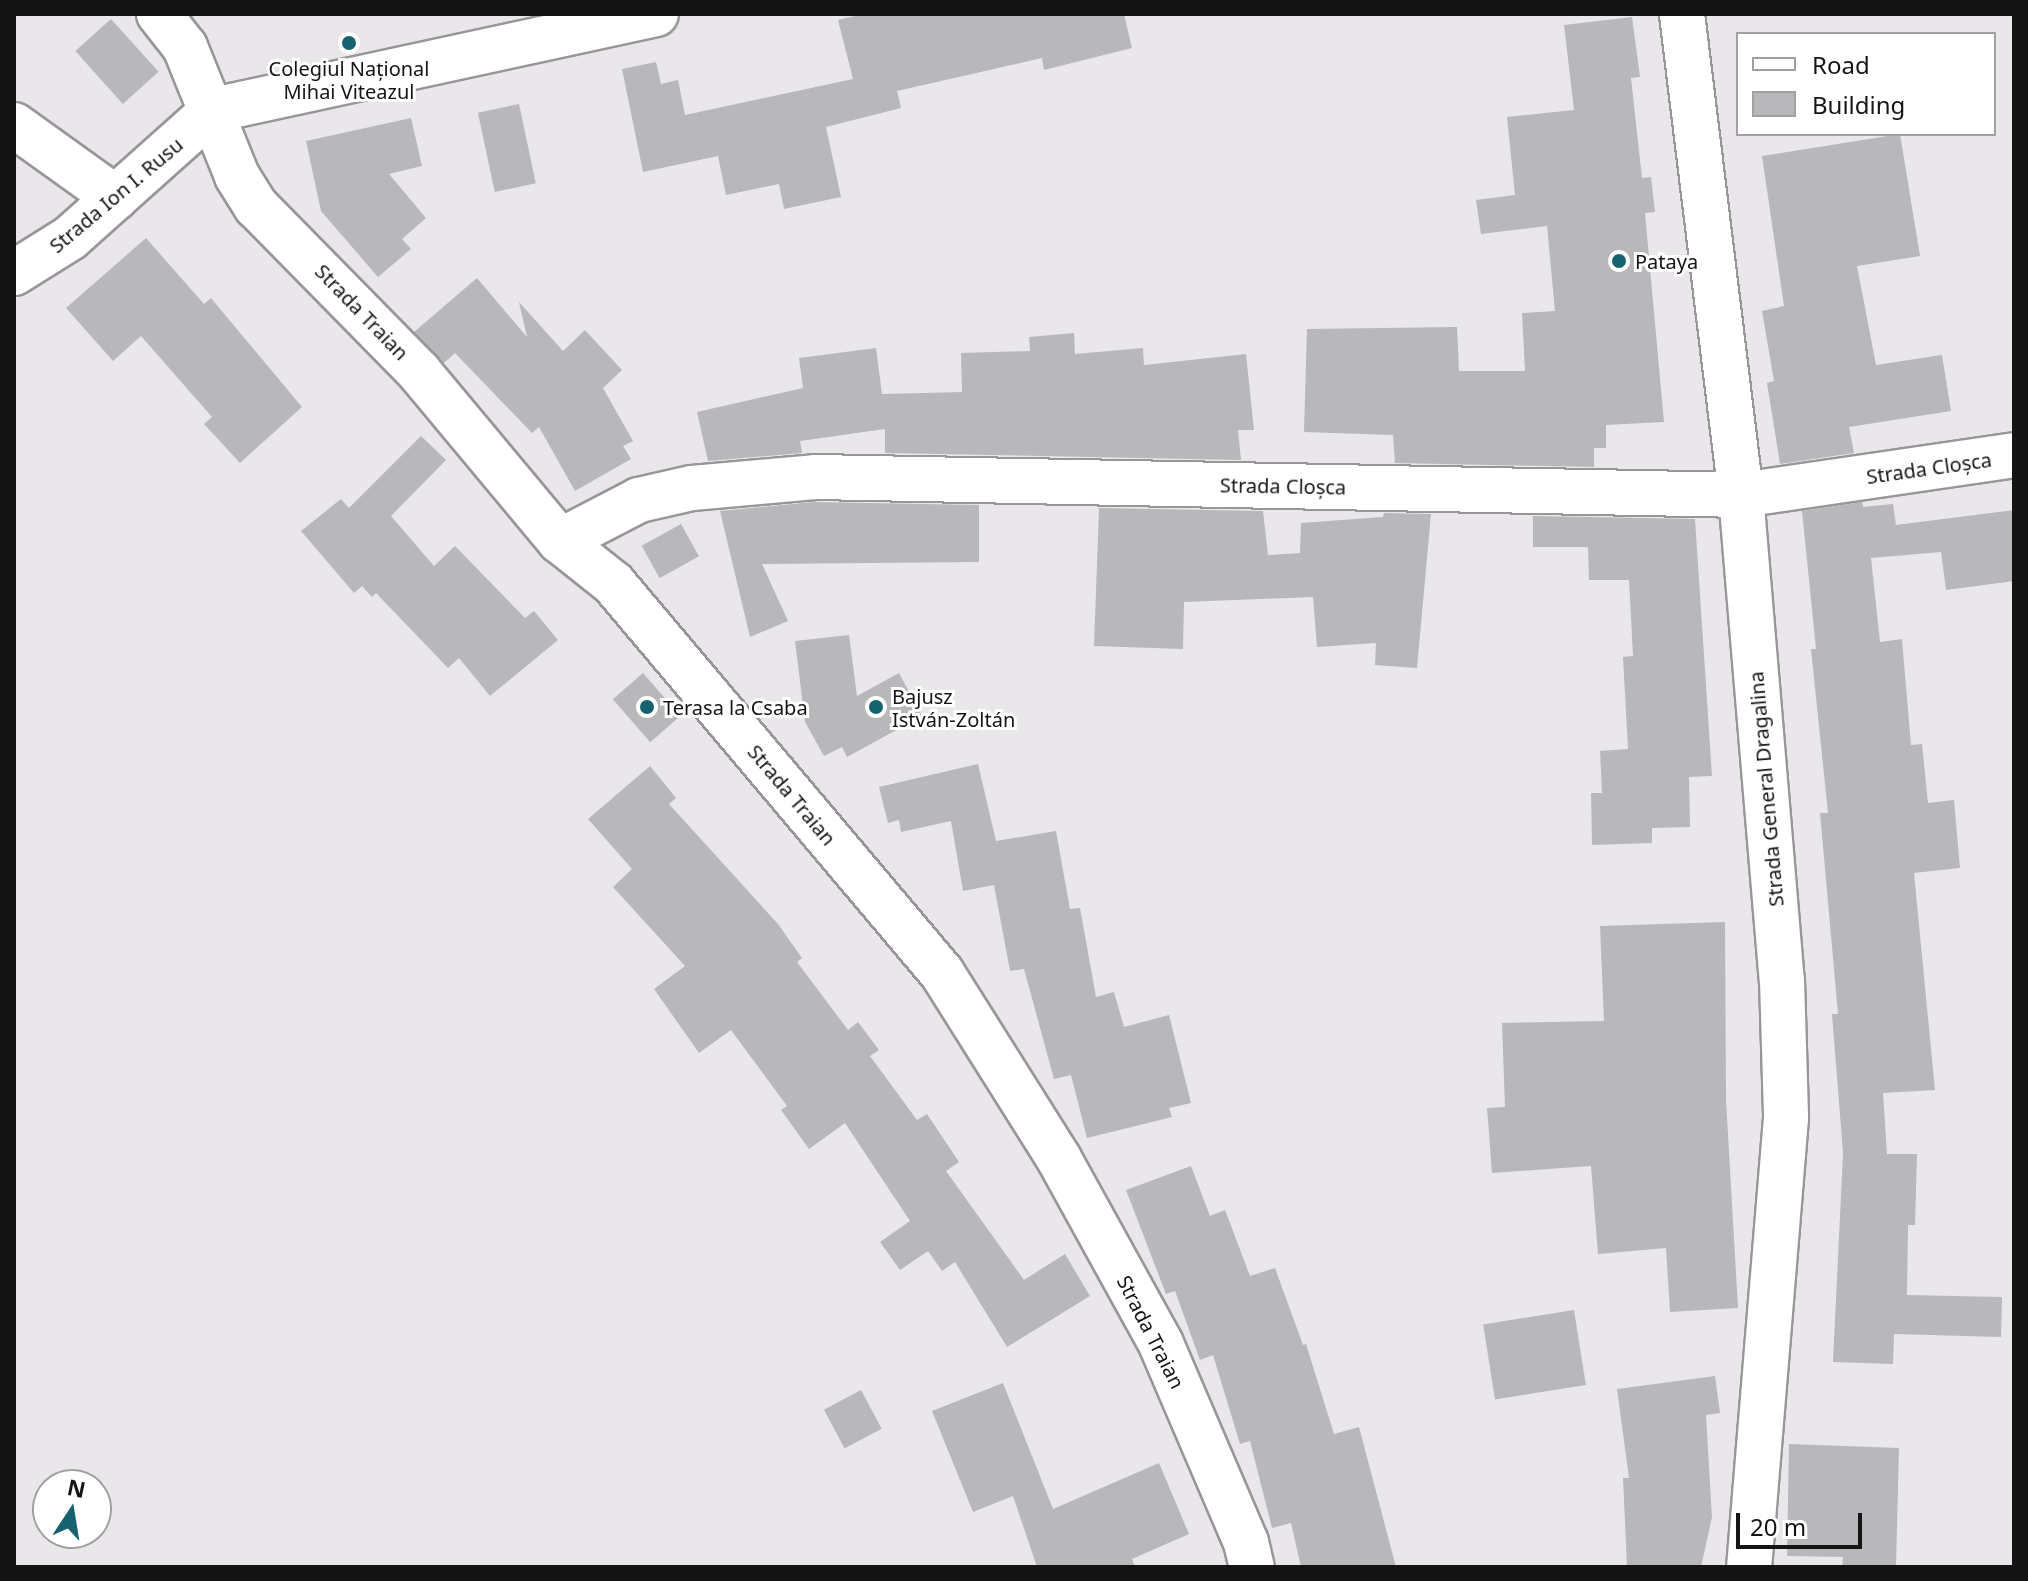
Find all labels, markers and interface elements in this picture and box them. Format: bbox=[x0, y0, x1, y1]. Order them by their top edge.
legend bbox=[1736, 32, 1996, 136]
marker: Colegiul Național Mihai Viteazul bbox=[340, 34, 358, 52]
text: Road bbox=[1812, 48, 1870, 81]
place label: Colegiul Național Mihai Viteazul bbox=[269, 56, 429, 103]
text: Building bbox=[1812, 88, 1905, 121]
street label: Strada Ion I. Rusu bbox=[45, 132, 187, 258]
place label: Pataya bbox=[1635, 249, 1698, 273]
marker: Pataya bbox=[1610, 252, 1628, 270]
street label: Strada Traian bbox=[310, 259, 414, 365]
street label: Strada Cloșca bbox=[1865, 447, 1993, 489]
street label: Strada Cloșca bbox=[1220, 473, 1346, 499]
street label: Strada General Dragalina bbox=[1744, 670, 1788, 908]
place label: Bajusz István-Zoltán bbox=[892, 684, 1015, 731]
place label: Terasa la Csaba bbox=[663, 695, 808, 719]
marker: Terasa la Csaba bbox=[638, 698, 656, 716]
marker: Bajusz István-Zoltán bbox=[867, 698, 885, 716]
street label: Strada Traian bbox=[743, 740, 841, 850]
street label: Strada Traian bbox=[1112, 1271, 1190, 1393]
north arrow bbox=[32, 1469, 112, 1549]
text: N bbox=[65, 1471, 88, 1504]
scale bar bbox=[1740, 1497, 1866, 1547]
text: 20 m bbox=[1750, 1510, 1806, 1543]

